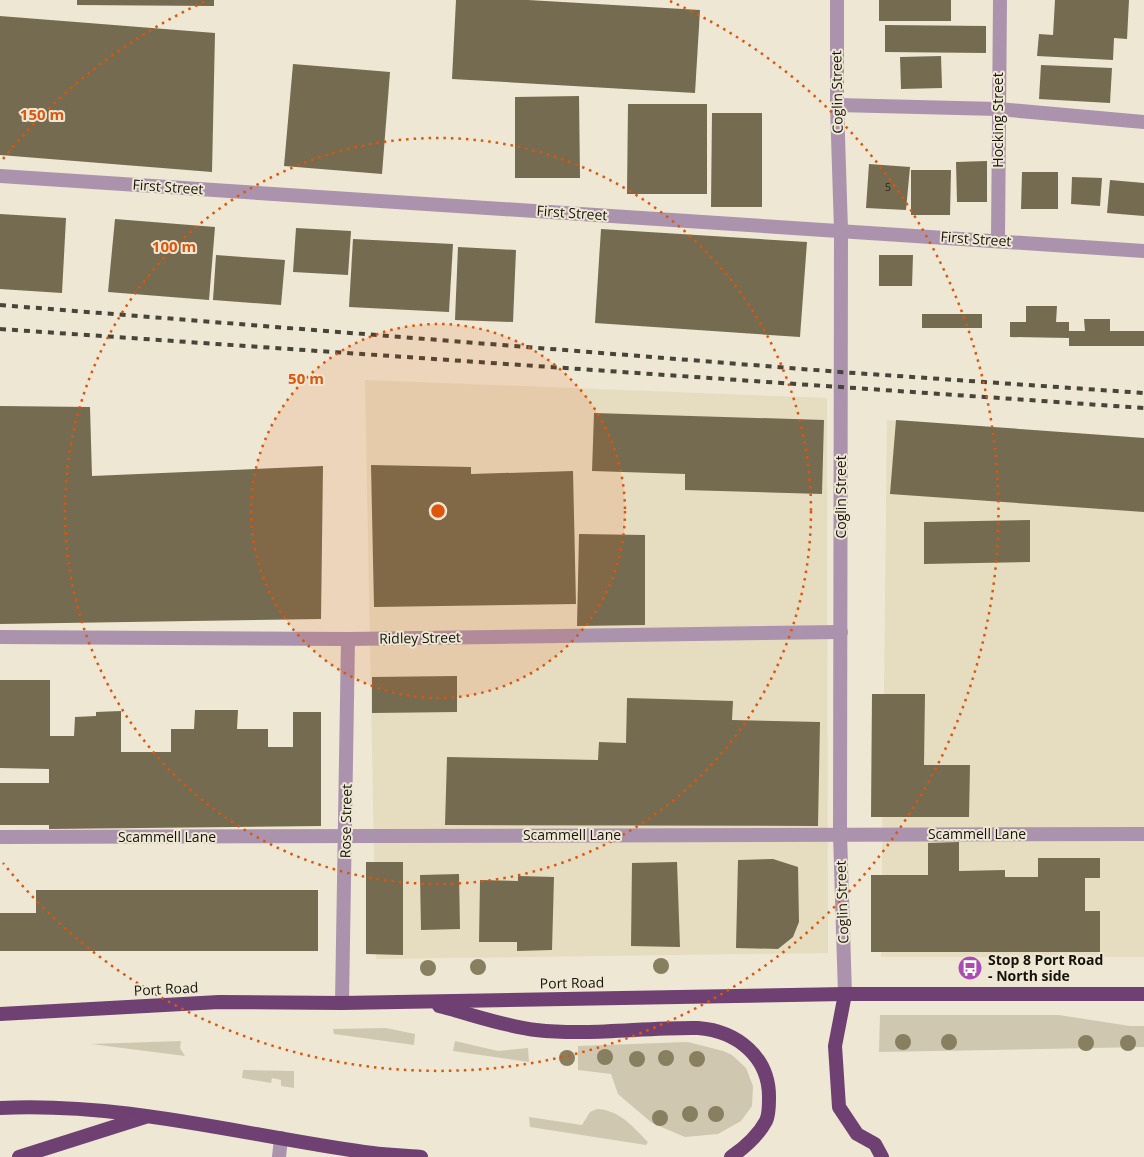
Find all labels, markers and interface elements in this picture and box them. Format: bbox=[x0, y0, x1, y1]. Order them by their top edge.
street label: Coglin Street bbox=[826, 50, 847, 134]
street label: Hocking Street bbox=[988, 72, 1007, 168]
text: 150 m bbox=[20, 104, 64, 124]
street label: First Street bbox=[132, 175, 204, 198]
house number: 5 bbox=[885, 179, 891, 194]
street label: First Street bbox=[536, 201, 608, 224]
street label: First Street bbox=[940, 227, 1012, 250]
text: 100 m bbox=[152, 236, 196, 256]
text: 50 m bbox=[288, 368, 324, 388]
street label: Coglin Street bbox=[831, 455, 850, 539]
centre of rings bbox=[429, 502, 447, 520]
street label: Ridley Street bbox=[379, 627, 461, 648]
street label: Rose Street bbox=[335, 784, 356, 858]
street label: Scammell Lane bbox=[928, 824, 1026, 843]
street label: Scammell Lane bbox=[523, 825, 621, 844]
street label: Scammell Lane bbox=[118, 827, 216, 846]
street label: Coglin Street bbox=[831, 860, 852, 944]
place label: Stop 8 Port Road - North side bbox=[988, 950, 1103, 985]
bus stop icon: Stop 8 Port Road - North side bbox=[957, 955, 983, 981]
street label: Port Road bbox=[540, 972, 604, 993]
street label: Port Road bbox=[133, 977, 199, 1000]

